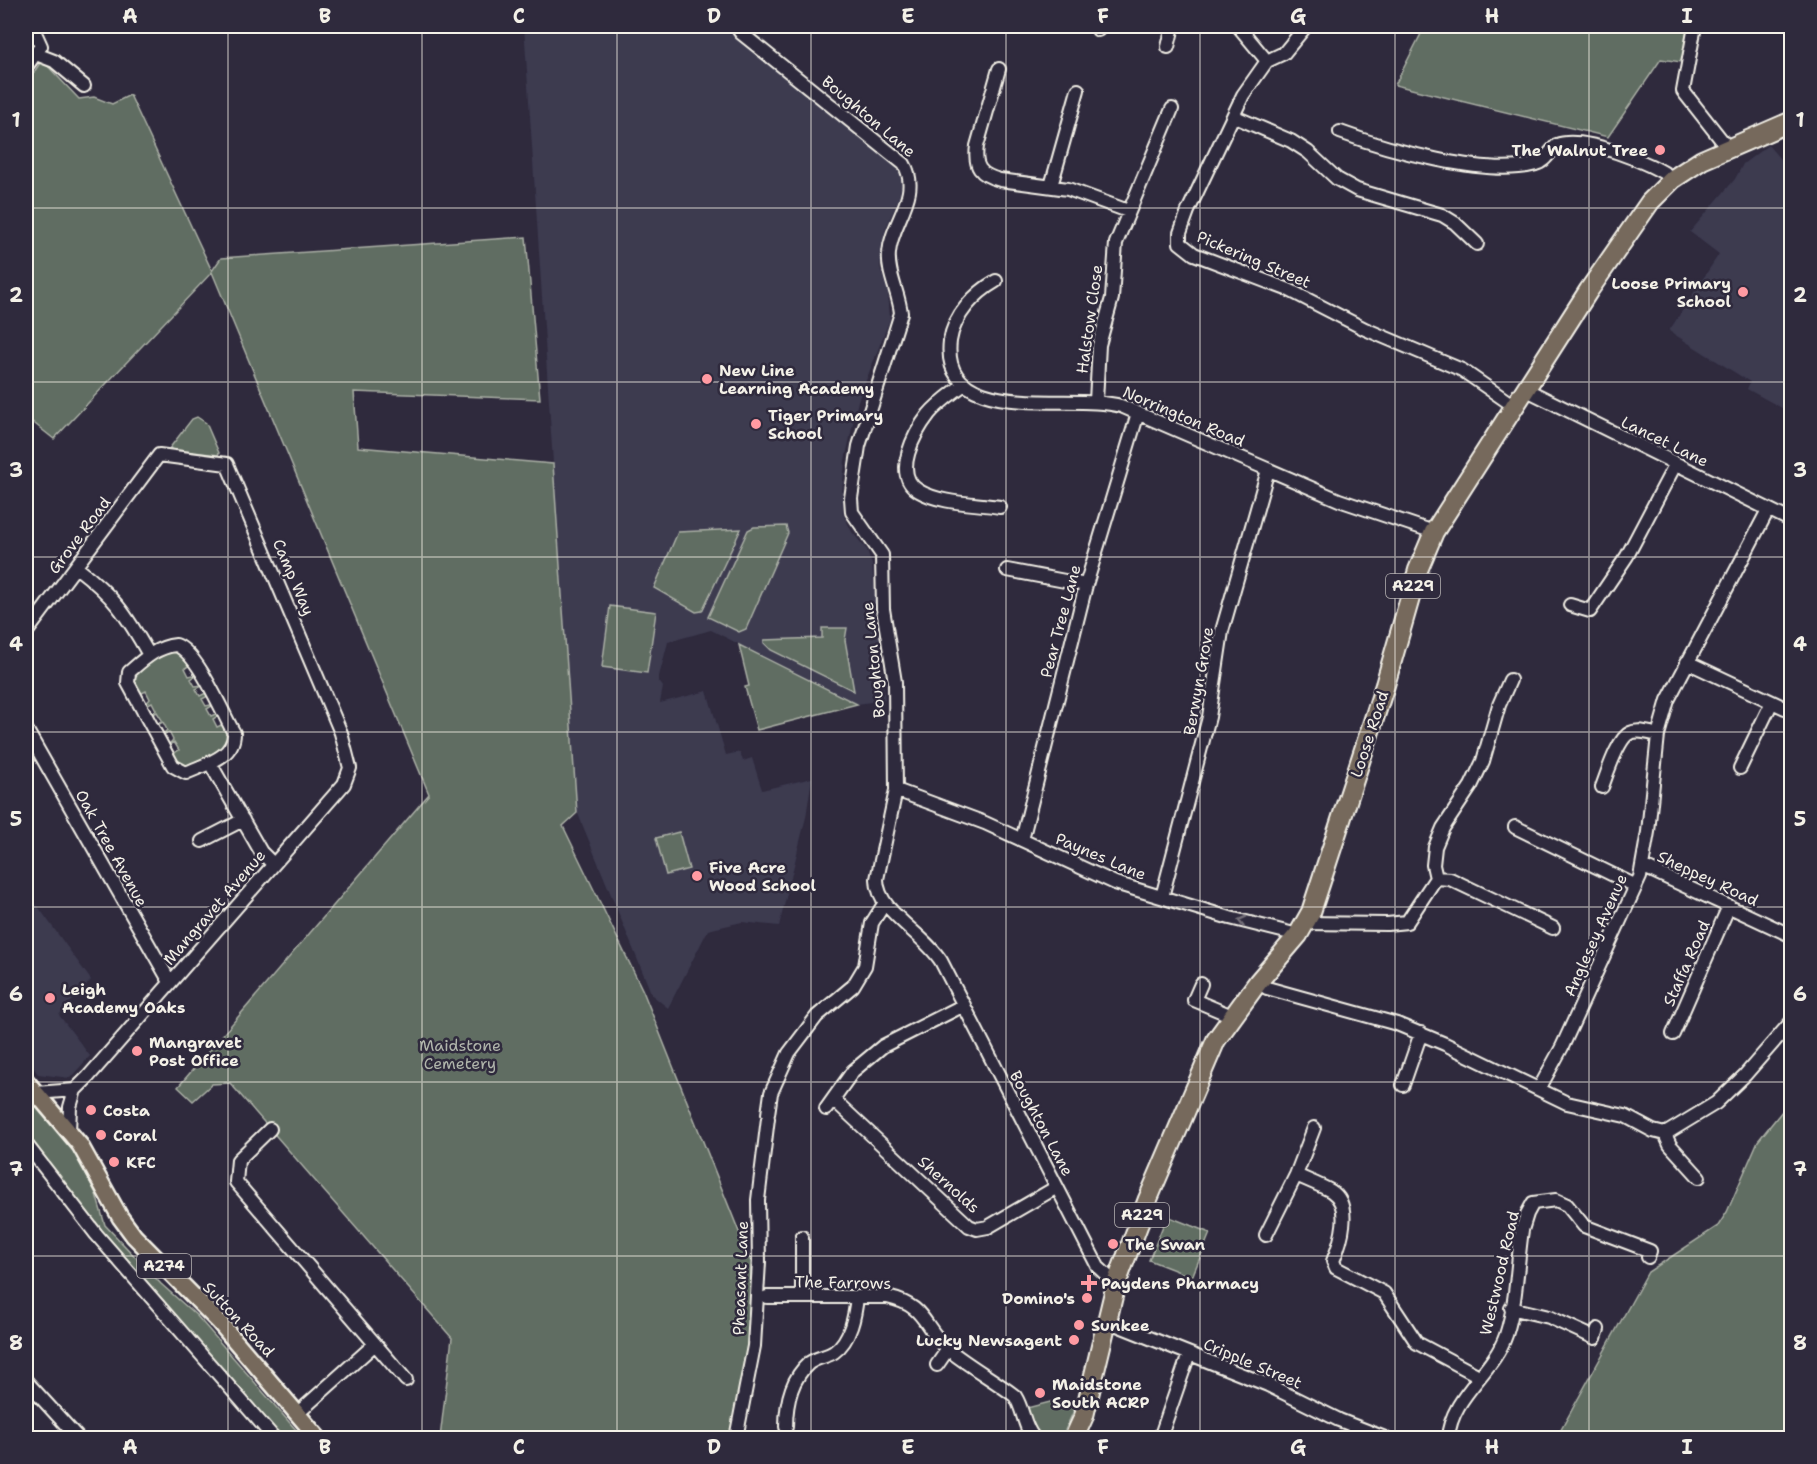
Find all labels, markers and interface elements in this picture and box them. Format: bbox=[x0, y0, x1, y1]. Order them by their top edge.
text: A bbox=[122, 3, 138, 29]
text: B bbox=[319, 3, 331, 29]
text: C bbox=[513, 3, 525, 29]
text: D bbox=[707, 3, 721, 29]
text: E bbox=[901, 3, 915, 29]
text: F bbox=[1097, 3, 1109, 29]
text: G bbox=[1290, 3, 1306, 29]
text: H bbox=[1485, 3, 1499, 29]
text: I bbox=[1681, 3, 1693, 29]
street label: Boughton Lane bbox=[817, 71, 920, 162]
text: 1 bbox=[11, 107, 21, 133]
text: 1 bbox=[1795, 107, 1805, 133]
place label: The Walnut Tree bbox=[1511, 140, 1648, 161]
marker: The Walnut Tree bbox=[1653, 143, 1667, 157]
street label: Pickering Street bbox=[1194, 226, 1314, 293]
street label: Halstow Close bbox=[1071, 263, 1108, 375]
place label: Loose Primary School bbox=[1611, 273, 1731, 312]
text: 2 bbox=[9, 282, 23, 308]
text: 2 bbox=[1793, 282, 1807, 308]
marker: Loose Primary School bbox=[1736, 285, 1750, 299]
place label: New Line Learning Academy bbox=[719, 360, 874, 399]
marker: New Line Learning Academy bbox=[700, 372, 714, 386]
street label: Norrington Road bbox=[1119, 381, 1248, 452]
place label: Tiger Primary School bbox=[768, 405, 883, 444]
street label: Lancet Lane bbox=[1618, 411, 1712, 472]
marker: Tiger Primary School bbox=[749, 417, 763, 431]
text: 3 bbox=[9, 457, 23, 483]
text: 3 bbox=[1793, 457, 1807, 483]
street label: Grove Road bbox=[44, 493, 115, 578]
street label: Camp Way bbox=[268, 536, 319, 619]
street label: Pear Tree Lane bbox=[1035, 562, 1086, 680]
road number: A229 bbox=[1386, 574, 1440, 598]
street label: Boughton Lane bbox=[857, 601, 890, 719]
street label: Berwyn Grove bbox=[1179, 625, 1218, 737]
text: 4 bbox=[9, 631, 23, 657]
text: 4 bbox=[1793, 631, 1807, 657]
street label: Loose Road bbox=[1346, 688, 1393, 780]
street label: Oak Tree Avenue bbox=[71, 786, 152, 911]
text: 5 bbox=[10, 806, 22, 832]
text: 5 bbox=[1794, 806, 1806, 832]
street label: Paynes Lane bbox=[1052, 828, 1149, 885]
street label: Mangravet Avenue bbox=[158, 845, 270, 969]
street label: Sheppey Road bbox=[1654, 846, 1762, 911]
place label: Five Acre Wood School bbox=[709, 857, 817, 896]
marker: Five Acre Wood School bbox=[690, 869, 704, 883]
street label: Anglesey Avenue bbox=[1559, 871, 1632, 1000]
one-way arrow bbox=[1237, 916, 1247, 929]
street label: Staffa Road bbox=[1658, 917, 1715, 1009]
place label: Leigh Academy Oaks bbox=[62, 979, 185, 1018]
text: 6 bbox=[9, 981, 23, 1007]
text: 6 bbox=[1793, 981, 1807, 1007]
marker: Leigh Academy Oaks bbox=[43, 991, 57, 1005]
place label: Mangravet Post Office bbox=[149, 1032, 242, 1071]
park label: Maidstone Cemetery bbox=[419, 1035, 501, 1074]
marker: Mangravet Post Office bbox=[130, 1044, 144, 1058]
street label: Boughton Lane bbox=[1005, 1067, 1078, 1180]
place label: Costa bbox=[103, 1100, 150, 1121]
marker: Costa bbox=[84, 1103, 98, 1117]
place label: Coral bbox=[113, 1125, 157, 1146]
marker: Coral bbox=[94, 1128, 108, 1142]
street label: Shernolds bbox=[913, 1151, 984, 1218]
place label: KFC bbox=[126, 1152, 156, 1173]
marker: KFC bbox=[107, 1155, 121, 1169]
text: 7 bbox=[9, 1156, 23, 1182]
text: 7 bbox=[1793, 1156, 1807, 1182]
road number: A229 bbox=[1115, 1203, 1169, 1227]
street label: Westwood Road bbox=[1475, 1209, 1524, 1337]
street label: Pheasant Lane bbox=[728, 1220, 753, 1336]
place label: The Swan bbox=[1125, 1234, 1206, 1255]
marker: The Swan bbox=[1106, 1237, 1120, 1251]
road number: A274 bbox=[137, 1254, 191, 1278]
street label: The Farrows bbox=[795, 1271, 891, 1294]
place label: Paydens Pharmacy bbox=[1101, 1273, 1259, 1294]
marker: Paydens Pharmacy bbox=[1082, 1276, 1096, 1290]
street label: Sutton Road bbox=[198, 1277, 279, 1362]
place label: Domino's bbox=[1002, 1288, 1075, 1309]
marker: Domino's bbox=[1080, 1291, 1094, 1305]
place label: Sunkee bbox=[1091, 1315, 1150, 1336]
marker: Sunkee bbox=[1072, 1318, 1086, 1332]
text: 8 bbox=[9, 1330, 23, 1356]
place label: Lucky Newsagent bbox=[916, 1330, 1062, 1351]
text: 8 bbox=[1793, 1330, 1807, 1356]
marker: Lucky Newsagent bbox=[1067, 1333, 1081, 1347]
street label: Cripple Street bbox=[1200, 1333, 1305, 1394]
place label: Maidstone South ACRP bbox=[1052, 1374, 1150, 1413]
marker: Maidstone South ACRP bbox=[1033, 1386, 1047, 1400]
text: A bbox=[122, 1434, 138, 1460]
text: B bbox=[319, 1434, 331, 1460]
text: C bbox=[513, 1434, 525, 1460]
text: D bbox=[707, 1434, 721, 1460]
text: E bbox=[901, 1434, 915, 1460]
text: F bbox=[1097, 1434, 1109, 1460]
text: G bbox=[1290, 1434, 1306, 1460]
text: H bbox=[1485, 1434, 1499, 1460]
text: I bbox=[1681, 1434, 1693, 1460]

